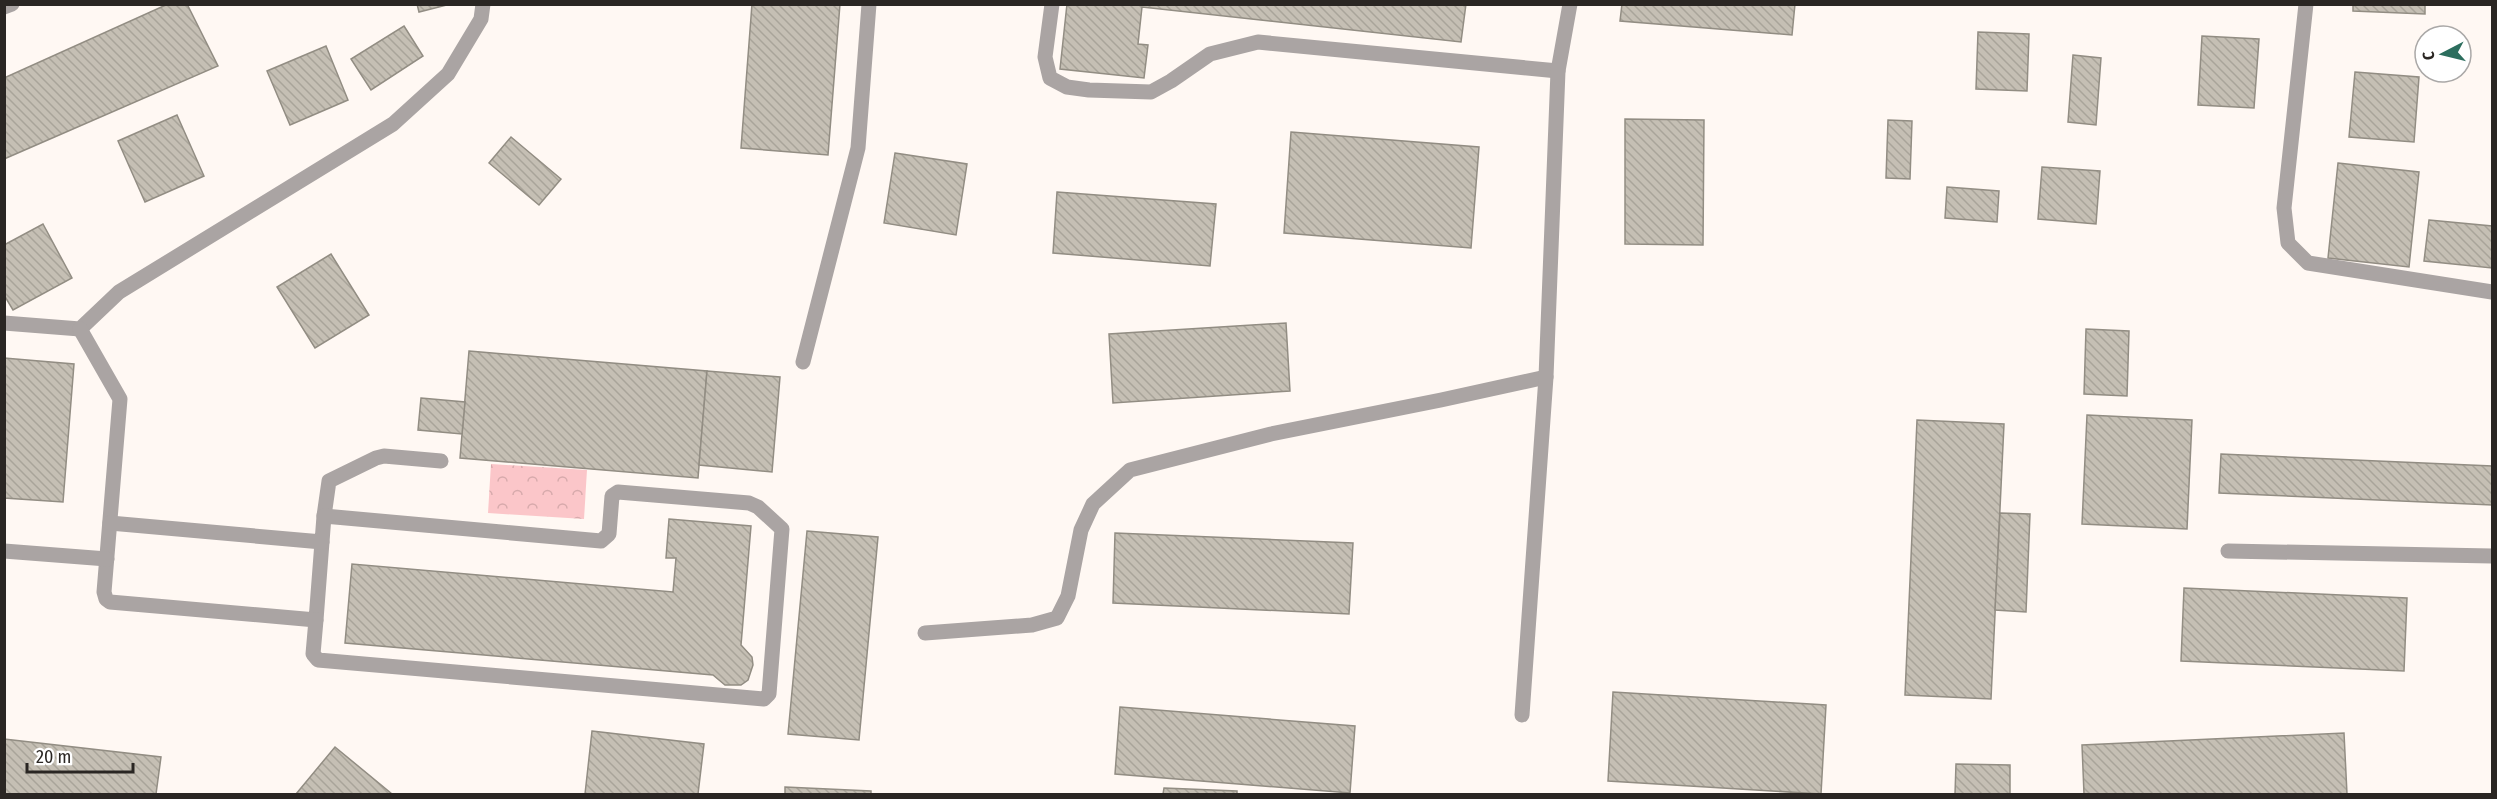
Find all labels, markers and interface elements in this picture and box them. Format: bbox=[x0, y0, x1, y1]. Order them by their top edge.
north arrow bbox=[2413, 24, 2473, 84]
text: С bbox=[2419, 50, 2439, 61]
scale bar bbox=[27, 736, 134, 774]
text: 20 m bbox=[36, 746, 71, 768]

